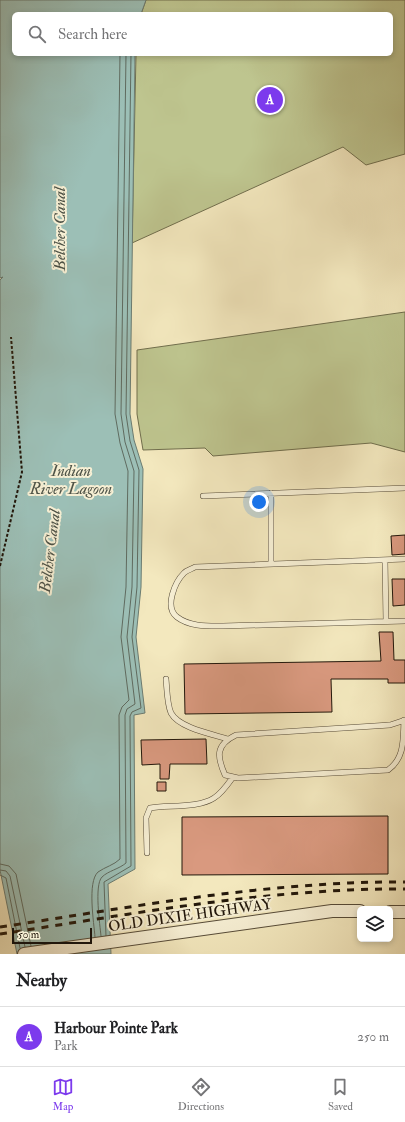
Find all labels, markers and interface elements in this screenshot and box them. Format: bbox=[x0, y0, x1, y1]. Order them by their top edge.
search box bbox=[12, 12, 393, 56]
icon: search bbox=[26, 23, 48, 45]
text: Search here bbox=[58, 25, 127, 44]
pin: A bbox=[257, 85, 283, 115]
water label: Belcher Canal bbox=[50, 186, 70, 272]
water label: Indian River Lagoon bbox=[29, 461, 112, 499]
your location bbox=[249, 492, 269, 512]
water label: Belcher Canal bbox=[35, 507, 65, 595]
street label: OLD DIXIE HIGHWAY bbox=[107, 895, 274, 936]
map controls bbox=[357, 906, 393, 942]
button: layers bbox=[357, 906, 393, 942]
scale bar bbox=[12, 926, 92, 945]
text: 50 m bbox=[18, 928, 39, 941]
text: Nearby bbox=[16, 970, 67, 991]
text: Harbour Pointe Park bbox=[54, 1019, 178, 1038]
text: A bbox=[25, 1029, 33, 1045]
text: 250 m bbox=[357, 1029, 389, 1045]
text: Park bbox=[54, 1038, 78, 1054]
tab: Map bbox=[52, 1076, 74, 1113]
tab: Directions bbox=[178, 1076, 224, 1113]
tab: Saved bbox=[328, 1076, 353, 1113]

